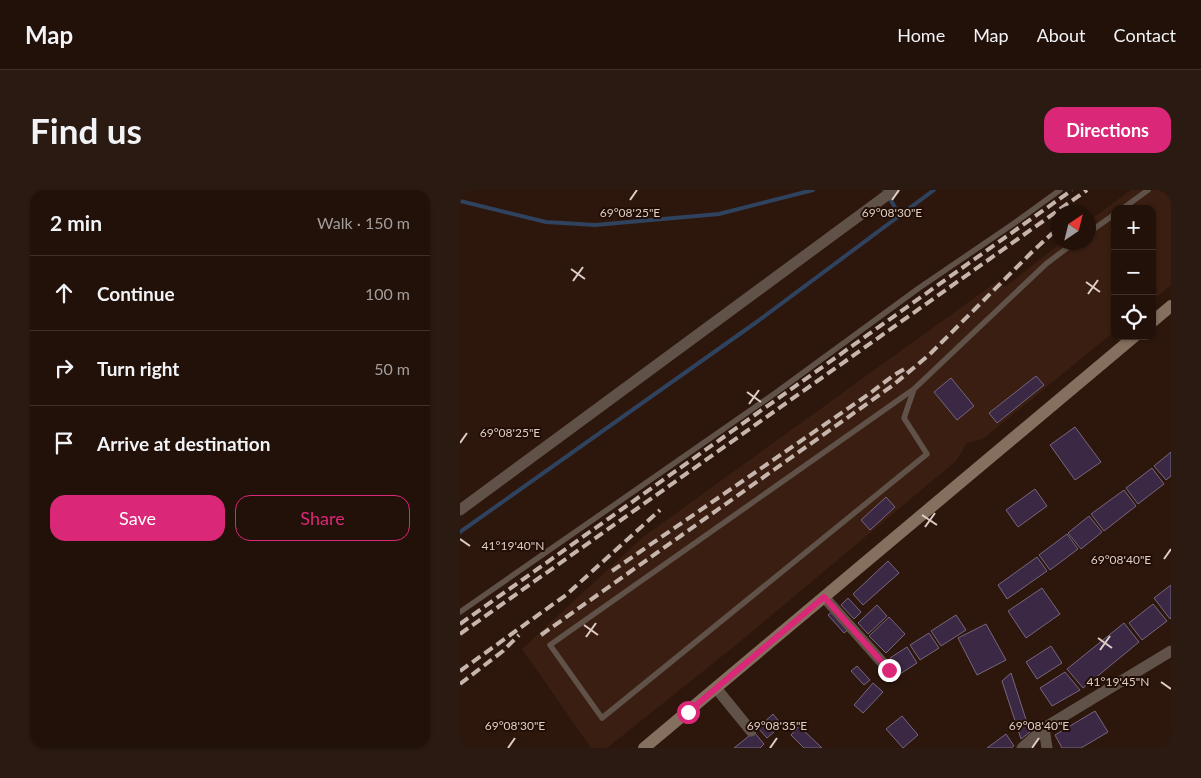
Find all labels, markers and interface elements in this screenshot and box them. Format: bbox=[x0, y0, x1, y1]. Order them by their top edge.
text: Map bbox=[25, 20, 73, 49]
text: Home bbox=[897, 24, 945, 46]
text: Map bbox=[973, 24, 1009, 46]
text: About bbox=[1037, 24, 1086, 46]
text: Contact bbox=[1114, 24, 1176, 46]
button: Directions bbox=[1044, 107, 1171, 153]
text: Find us bbox=[30, 109, 142, 151]
text: 69°08'25"E bbox=[600, 205, 660, 220]
text: 69°08'30"E bbox=[862, 205, 922, 220]
north arrow bbox=[1051, 205, 1096, 250]
map controls bbox=[1111, 205, 1156, 340]
button: + bbox=[1111, 205, 1156, 250]
text: 2 min bbox=[50, 210, 102, 235]
text: Walk · 150 m bbox=[317, 213, 410, 232]
button: − bbox=[1111, 250, 1156, 295]
icon: ahead bbox=[50, 279, 78, 307]
text: Continue bbox=[97, 282, 175, 305]
text: 100 m bbox=[365, 284, 410, 303]
button: locate bbox=[1111, 295, 1156, 340]
icon: right bbox=[50, 354, 78, 382]
text: Turn right bbox=[97, 357, 179, 380]
text: 50 m bbox=[374, 359, 410, 378]
text: 69°08'25"E bbox=[480, 425, 540, 440]
icon: arrive bbox=[50, 429, 78, 457]
text: Arrive at destination bbox=[97, 432, 270, 455]
button: Save bbox=[50, 495, 225, 541]
button: Share bbox=[235, 495, 410, 541]
text: 41°19'40"N bbox=[482, 538, 544, 553]
text: 69°08'40"E bbox=[1091, 552, 1151, 567]
route end bbox=[878, 659, 901, 682]
text: 41°19'45"N bbox=[1087, 674, 1149, 689]
route start bbox=[677, 701, 700, 724]
text: 69°08'30"E bbox=[485, 718, 545, 733]
text: 69°08'35"E bbox=[747, 718, 807, 733]
text: 69°08'40"E bbox=[1009, 718, 1069, 733]

